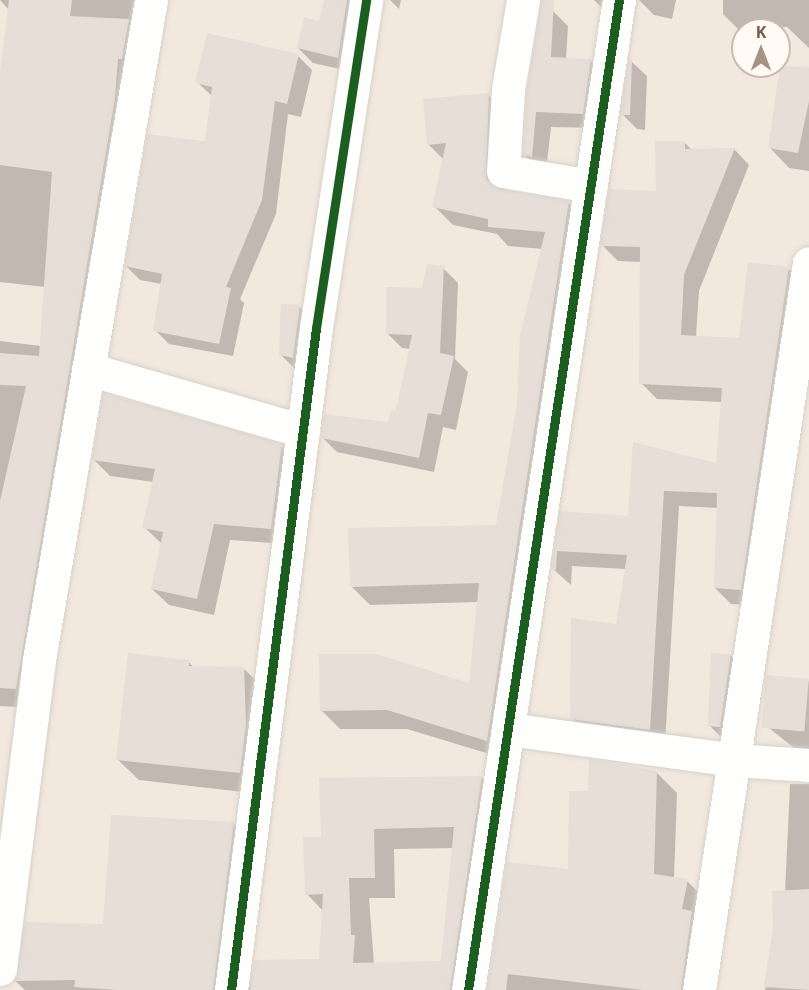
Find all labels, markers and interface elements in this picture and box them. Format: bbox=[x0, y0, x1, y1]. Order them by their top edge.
north arrow bbox=[731, 18, 791, 78]
text: K bbox=[756, 21, 766, 43]

